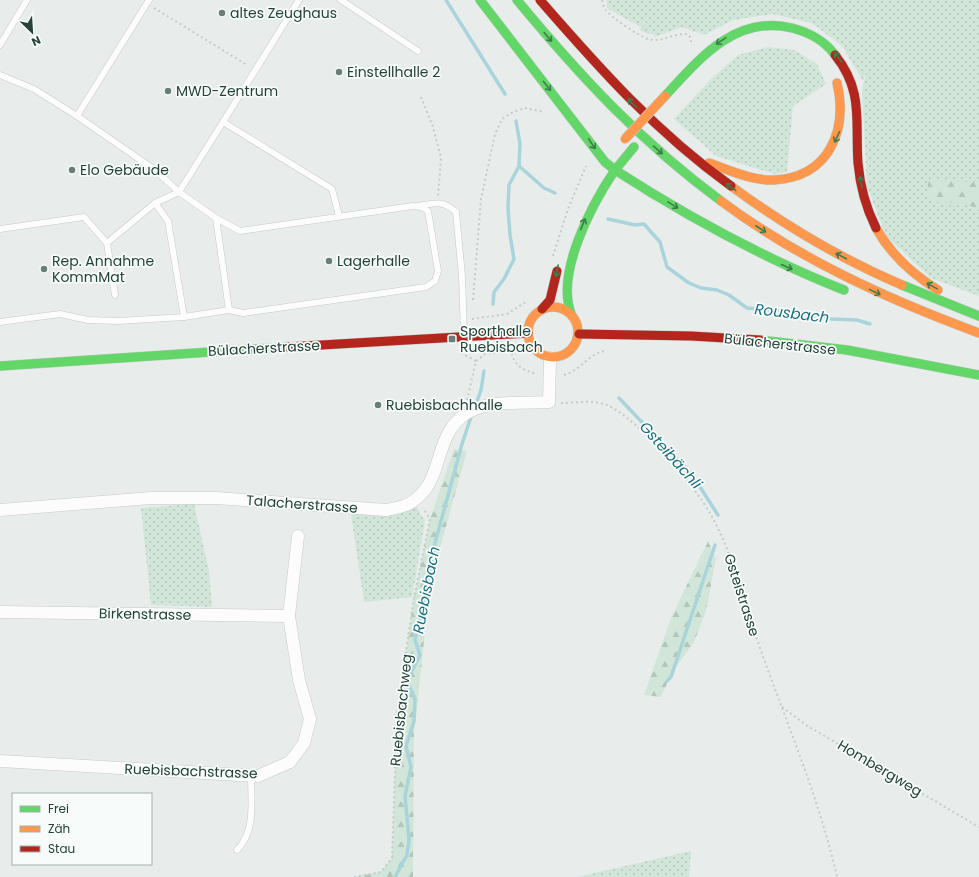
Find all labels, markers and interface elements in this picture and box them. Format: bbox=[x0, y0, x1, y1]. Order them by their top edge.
place label: altes Zeughaus bbox=[230, 3, 337, 23]
marker: altes Zeughaus bbox=[217, 8, 227, 18]
north arrow bbox=[12, 12, 52, 52]
text: N bbox=[29, 32, 43, 50]
one-way arrow bbox=[544, 32, 553, 42]
one-way arrow bbox=[716, 37, 727, 45]
one-way arrow bbox=[833, 51, 842, 62]
place label: Einstellhalle 2 bbox=[347, 62, 440, 82]
marker: Einstellhalle 2 bbox=[334, 67, 344, 77]
one-way arrow bbox=[543, 80, 551, 91]
place label: MWD-Zentrum bbox=[176, 81, 278, 101]
marker: MWD-Zentrum bbox=[163, 86, 173, 96]
one-way arrow bbox=[627, 98, 637, 108]
one-way arrow bbox=[833, 131, 840, 143]
one-way arrow bbox=[588, 139, 596, 150]
one-way arrow bbox=[653, 145, 663, 155]
place label: Elo Gebäude bbox=[80, 160, 169, 180]
marker: Elo Gebäude bbox=[67, 165, 77, 175]
one-way arrow bbox=[857, 176, 865, 189]
one-way arrow bbox=[725, 183, 736, 191]
one-way arrow bbox=[667, 201, 678, 209]
one-way arrow bbox=[580, 219, 588, 231]
one-way arrow bbox=[756, 224, 767, 233]
place label: Rep. Annahme KommMat bbox=[52, 251, 155, 287]
place label: Lagerhalle bbox=[337, 251, 410, 271]
one-way arrow bbox=[835, 252, 847, 259]
marker: Lagerhalle bbox=[324, 256, 334, 266]
marker: Rep. Annahme KommMat bbox=[39, 264, 49, 274]
one-way arrow bbox=[553, 264, 561, 277]
one-way arrow bbox=[781, 264, 793, 271]
one-way arrow bbox=[926, 281, 938, 289]
one-way arrow bbox=[869, 289, 881, 296]
water label: Rousbach bbox=[753, 298, 831, 328]
place label: Sporthalle Ruebisbach bbox=[460, 321, 543, 357]
street label: Bülacherstrasse bbox=[723, 328, 837, 360]
marker: Sporthalle Ruebisbach bbox=[447, 334, 457, 344]
street label: Bülacherstrasse bbox=[207, 335, 321, 361]
place label: Ruebisbachhalle bbox=[386, 395, 503, 415]
marker: Ruebisbachhalle bbox=[373, 400, 383, 410]
water label: Gsteibächli bbox=[635, 417, 707, 494]
street label: Talacherstrasse bbox=[246, 490, 359, 518]
water label: Ruebisbach bbox=[407, 544, 445, 636]
street label: Gsteistrasse bbox=[719, 551, 765, 639]
street label: Birkenstrasse bbox=[99, 603, 192, 625]
street label: Ruebisbachweg bbox=[385, 653, 417, 767]
street label: Hombergweg bbox=[834, 735, 926, 801]
street label: Ruebisbachstrasse bbox=[124, 759, 258, 783]
legend bbox=[12, 793, 152, 865]
text: Frei bbox=[48, 800, 69, 817]
text: Zäh bbox=[48, 820, 70, 837]
text: Stau bbox=[48, 840, 75, 857]

